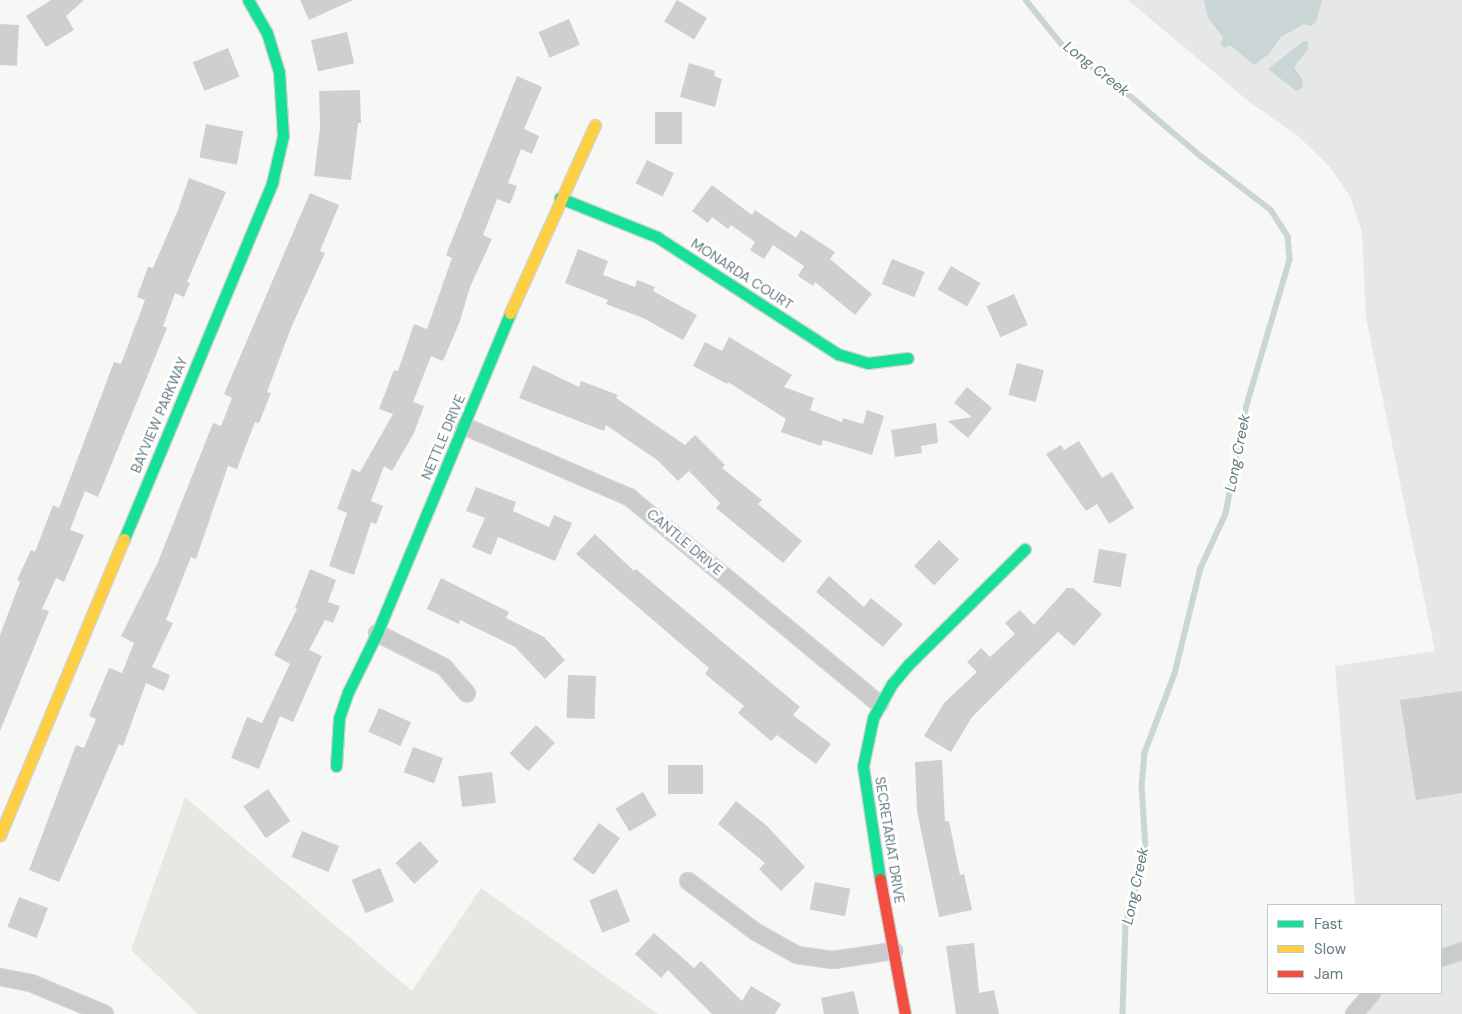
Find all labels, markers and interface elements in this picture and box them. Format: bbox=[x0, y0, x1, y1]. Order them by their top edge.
water label: Long Creek bbox=[1059, 38, 1133, 100]
street label: MONARDA COURT bbox=[688, 235, 796, 313]
street label: BAYVIEW PARKWAY bbox=[127, 355, 191, 475]
street label: NETTLE DRIVE bbox=[418, 392, 468, 482]
water label: Long Creek bbox=[1222, 413, 1254, 493]
street label: CANTLE DRIVE bbox=[644, 505, 726, 579]
street label: SECRETARIAT DRIVE bbox=[872, 775, 908, 905]
water label: Long Creek bbox=[1119, 846, 1153, 926]
legend bbox=[1267, 904, 1442, 994]
text: Fast bbox=[1314, 914, 1343, 934]
text: Slow bbox=[1314, 939, 1346, 959]
text: Jam bbox=[1314, 964, 1343, 984]

